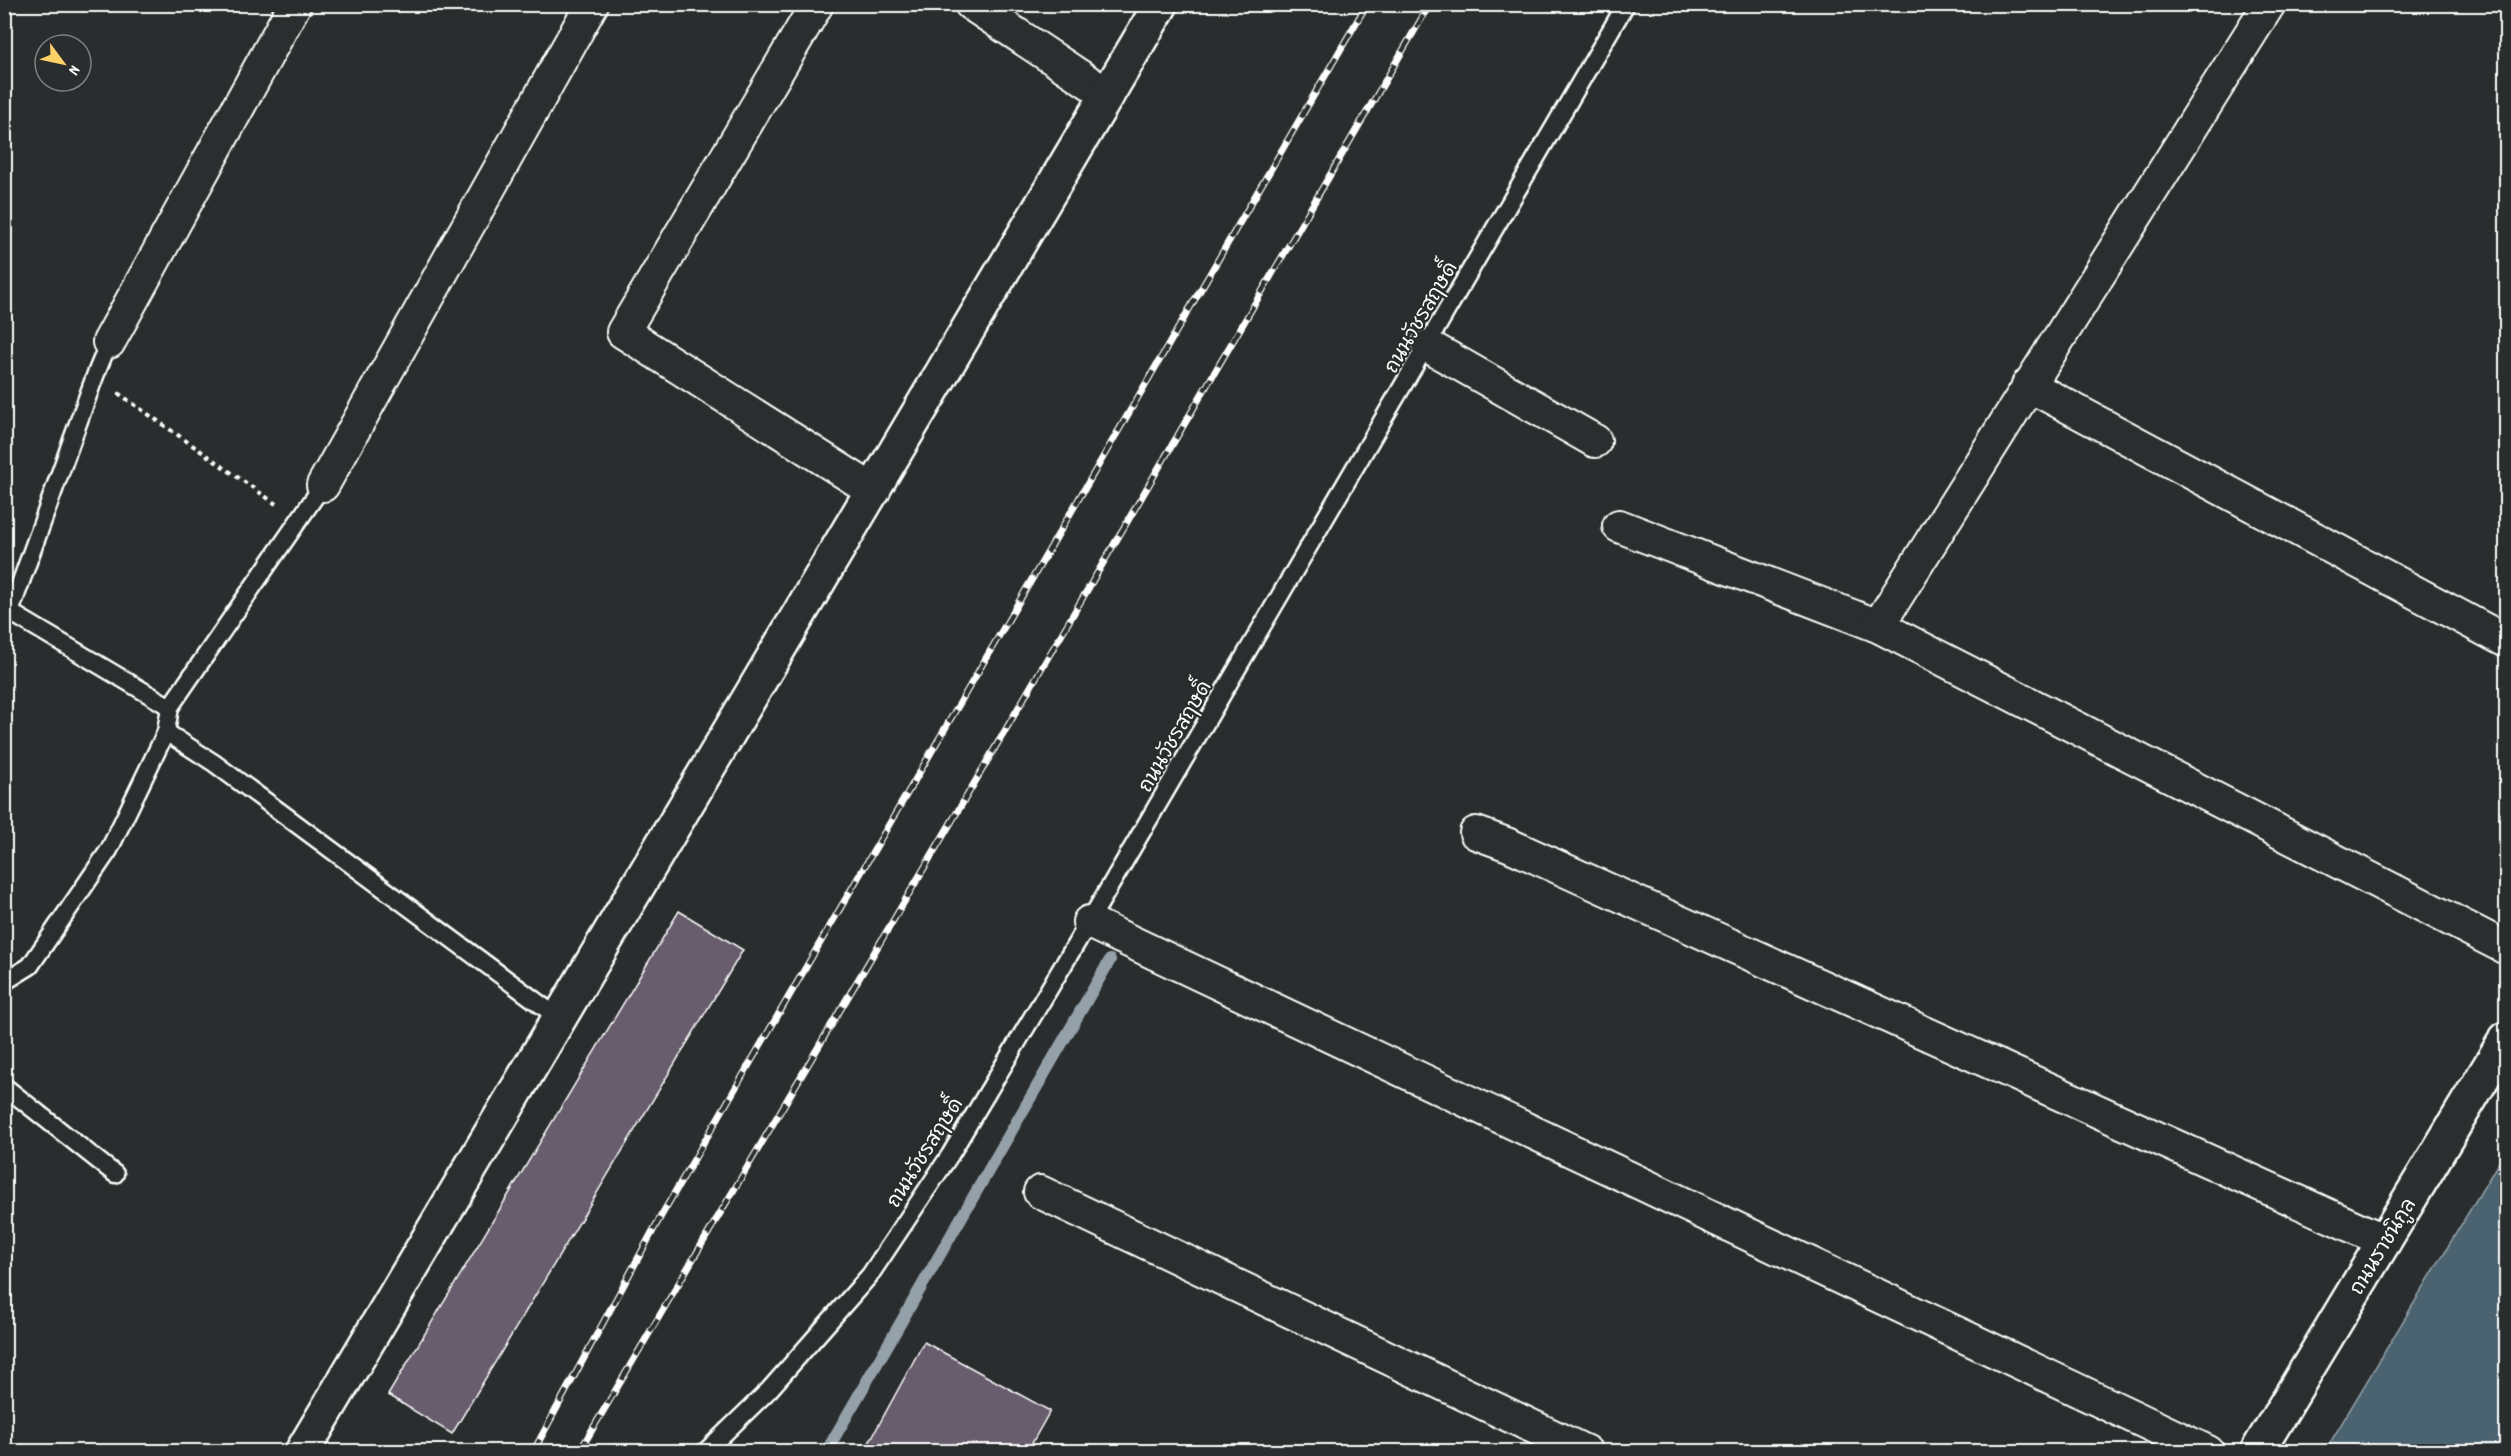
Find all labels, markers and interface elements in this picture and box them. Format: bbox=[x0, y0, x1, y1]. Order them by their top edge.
north arrow bbox=[33, 33, 93, 93]
text: N bbox=[62, 60, 85, 79]
street label: ถนนวัชรสฤษดิ์ bbox=[1373, 254, 1466, 380]
street label: ถนนวัชรสฤษดิ์ bbox=[1127, 673, 1220, 799]
street label: ถนนวัชรสฤษดิ์ bbox=[876, 1089, 971, 1214]
street label: ถนนราชนิกูล bbox=[2344, 1193, 2425, 1301]

